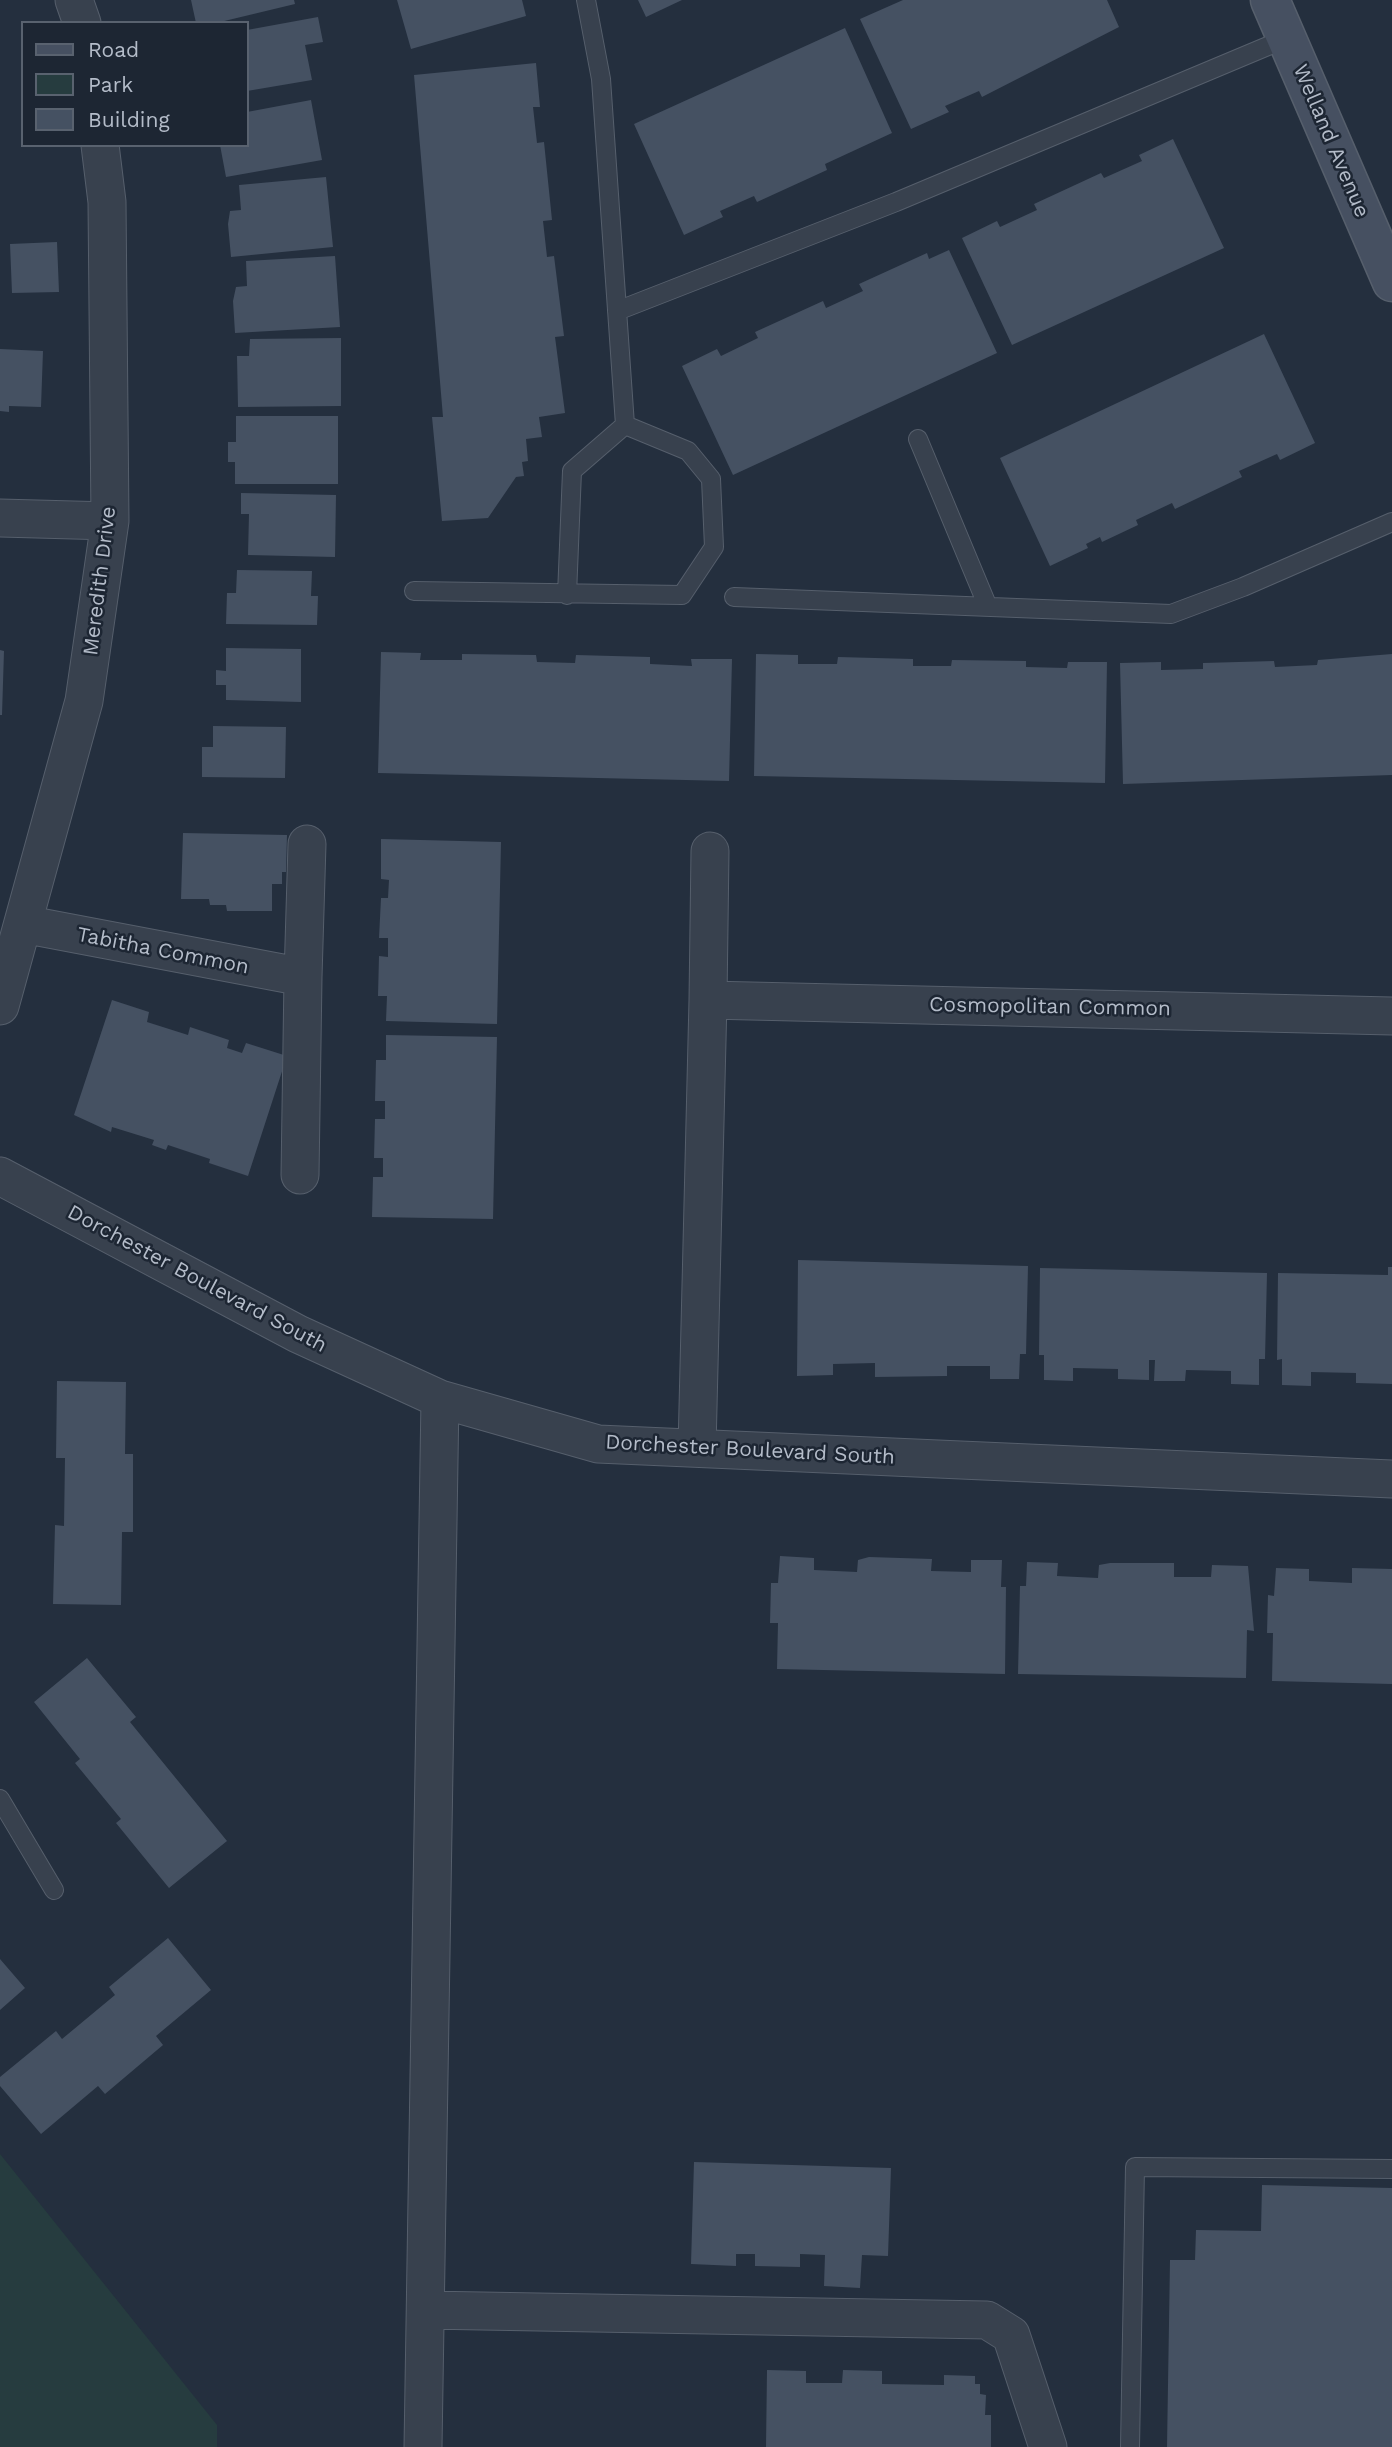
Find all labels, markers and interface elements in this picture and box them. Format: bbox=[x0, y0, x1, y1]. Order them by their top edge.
legend bbox=[21, 21, 248, 147]
text: Road bbox=[88, 37, 139, 62]
street label: Welland Avenue bbox=[1287, 61, 1375, 221]
text: Park bbox=[88, 72, 133, 97]
text: Building bbox=[88, 107, 170, 132]
street label: Meredith Drive bbox=[78, 505, 122, 657]
street label: Tabitha Common bbox=[75, 922, 251, 980]
street label: Cosmopolitan Common bbox=[929, 992, 1171, 1022]
street label: Dorchester Boulevard South bbox=[63, 1200, 331, 1358]
street label: Dorchester Boulevard South bbox=[605, 1430, 895, 1470]

